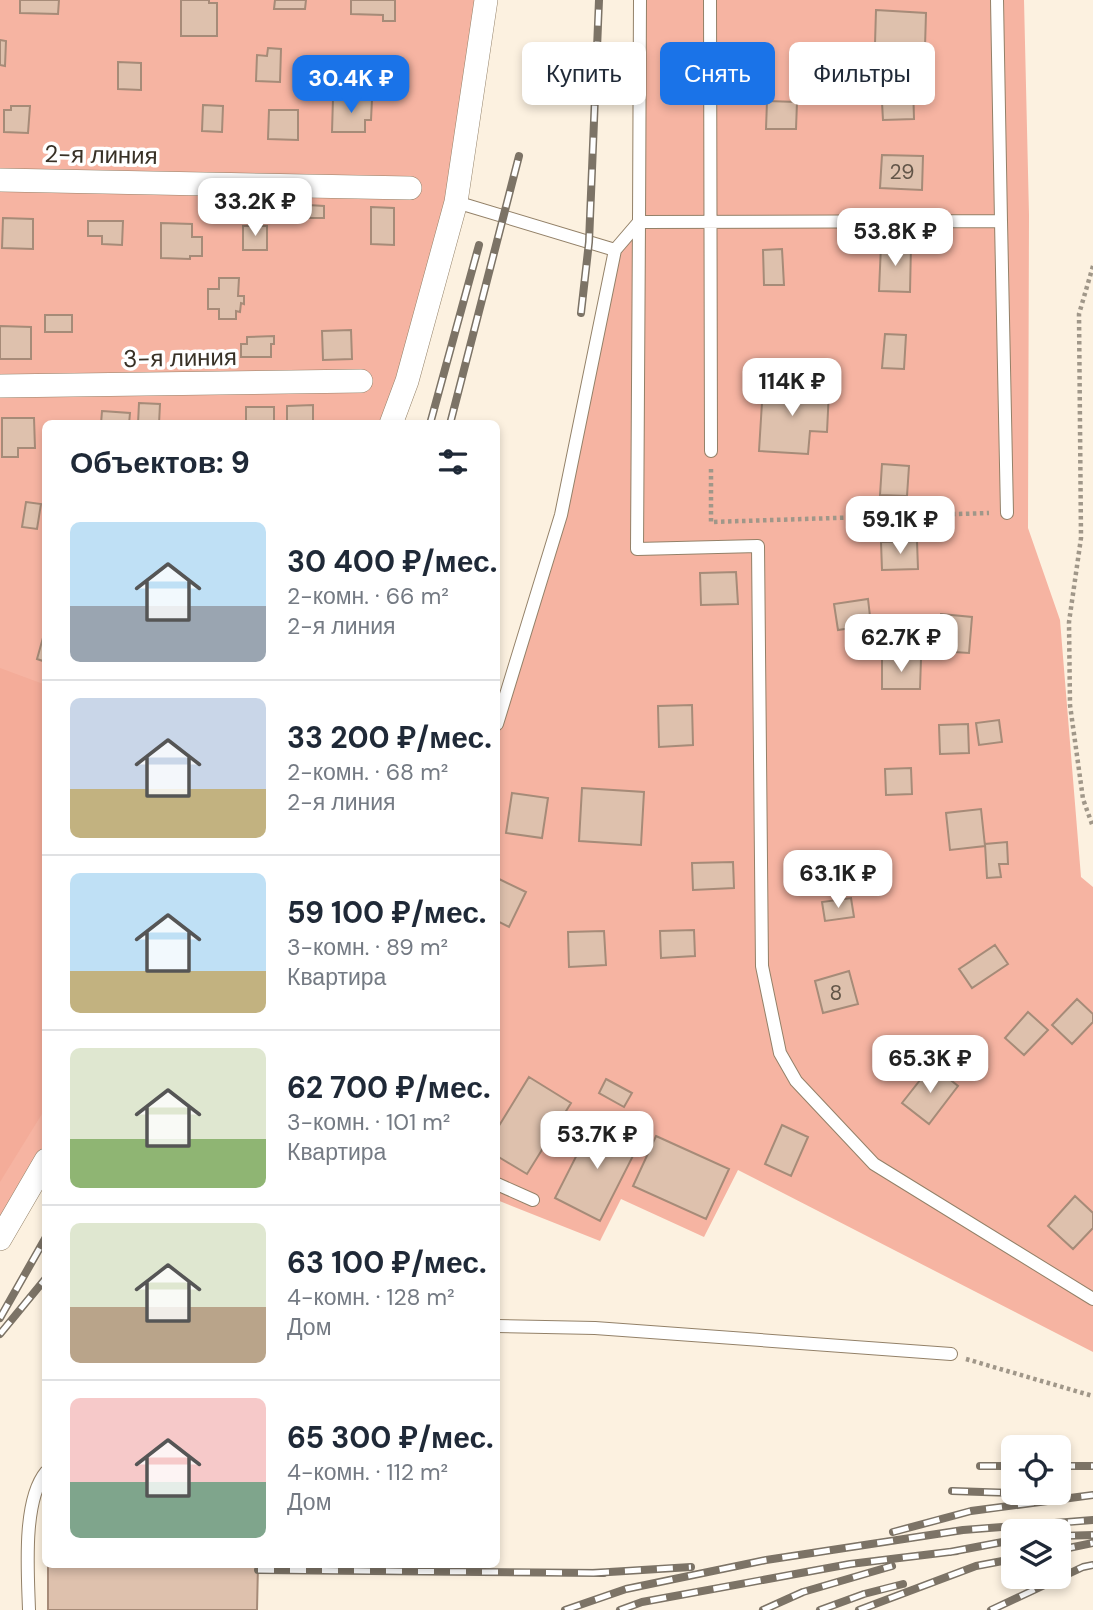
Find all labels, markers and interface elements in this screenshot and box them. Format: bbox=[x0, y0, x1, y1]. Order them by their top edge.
chip: Купить bbox=[522, 42, 646, 105]
chip: Снять bbox=[660, 42, 775, 105]
chip: Фильтры bbox=[789, 42, 935, 105]
pin: 30.4K ₽ bbox=[286, 55, 416, 115]
text: 30.4K ₽ bbox=[308, 63, 394, 93]
street label: 2-я линия bbox=[44, 138, 158, 171]
house number: 29 bbox=[889, 158, 915, 186]
pin: 33.2K ₽ bbox=[190, 178, 320, 238]
text: 33.2K ₽ bbox=[214, 186, 296, 216]
pin: 53.8K ₽ bbox=[830, 208, 960, 268]
text: 53.8K ₽ bbox=[853, 216, 937, 246]
street label: 3-я линия bbox=[123, 341, 237, 374]
pin: 114K ₽ bbox=[735, 358, 849, 418]
text: 114K ₽ bbox=[758, 366, 826, 396]
text: Объектов: 9 bbox=[70, 443, 250, 482]
icon: filters bbox=[434, 443, 472, 481]
pin: 59.1K ₽ bbox=[835, 496, 965, 556]
text: 59.1K ₽ bbox=[862, 504, 938, 534]
text: 30 400 ₽/мес. bbox=[287, 542, 497, 581]
icon: home bbox=[126, 550, 210, 634]
text: 2-комн. · 66 m² bbox=[287, 581, 449, 611]
text: 2-я линия bbox=[287, 611, 396, 641]
pin: 62.7K ₽ bbox=[836, 614, 966, 674]
text: 62.7K ₽ bbox=[861, 622, 941, 652]
text: 33 200 ₽/мес. bbox=[287, 718, 492, 757]
icon: home bbox=[126, 726, 210, 810]
text: 2-комн. · 68 m² bbox=[287, 757, 448, 787]
text: 2-я линия bbox=[287, 787, 396, 817]
pin: 63.1K ₽ bbox=[773, 850, 903, 910]
text: 63.1K ₽ bbox=[799, 858, 877, 888]
text: 59 100 ₽/мес. bbox=[287, 893, 486, 932]
icon: home bbox=[126, 901, 210, 985]
text: 3-комн. · 89 m² bbox=[287, 932, 448, 962]
text: Квартира bbox=[287, 962, 386, 992]
house number: 8 bbox=[830, 979, 842, 1007]
pin: 65.3K ₽ bbox=[865, 1036, 995, 1095]
text: 65.3K ₽ bbox=[888, 1043, 972, 1073]
text: 62 700 ₽/мес. bbox=[287, 1068, 490, 1107]
icon: home bbox=[126, 1076, 210, 1160]
text: 3-комн. · 101 m² bbox=[287, 1107, 450, 1137]
pin: 53.7K ₽ bbox=[532, 1112, 662, 1171]
text: 53.7K ₽ bbox=[556, 1119, 638, 1149]
text: Квартира bbox=[287, 1137, 386, 1167]
text: 63 100 ₽/мес. bbox=[287, 1243, 487, 1282]
icon: home bbox=[126, 1251, 210, 1335]
text: 4-комн. · 128 m² bbox=[287, 1282, 455, 1312]
text: Дом bbox=[287, 1312, 331, 1342]
text: 65 300 ₽/мес. bbox=[287, 1418, 494, 1457]
icon: home bbox=[126, 1426, 210, 1510]
map controls bbox=[1001, 1435, 1071, 1589]
button: locate bbox=[1001, 1435, 1071, 1505]
text: 4-комн. · 112 m² bbox=[287, 1457, 448, 1487]
text: Дом bbox=[287, 1487, 331, 1517]
button: layers bbox=[1001, 1519, 1071, 1589]

